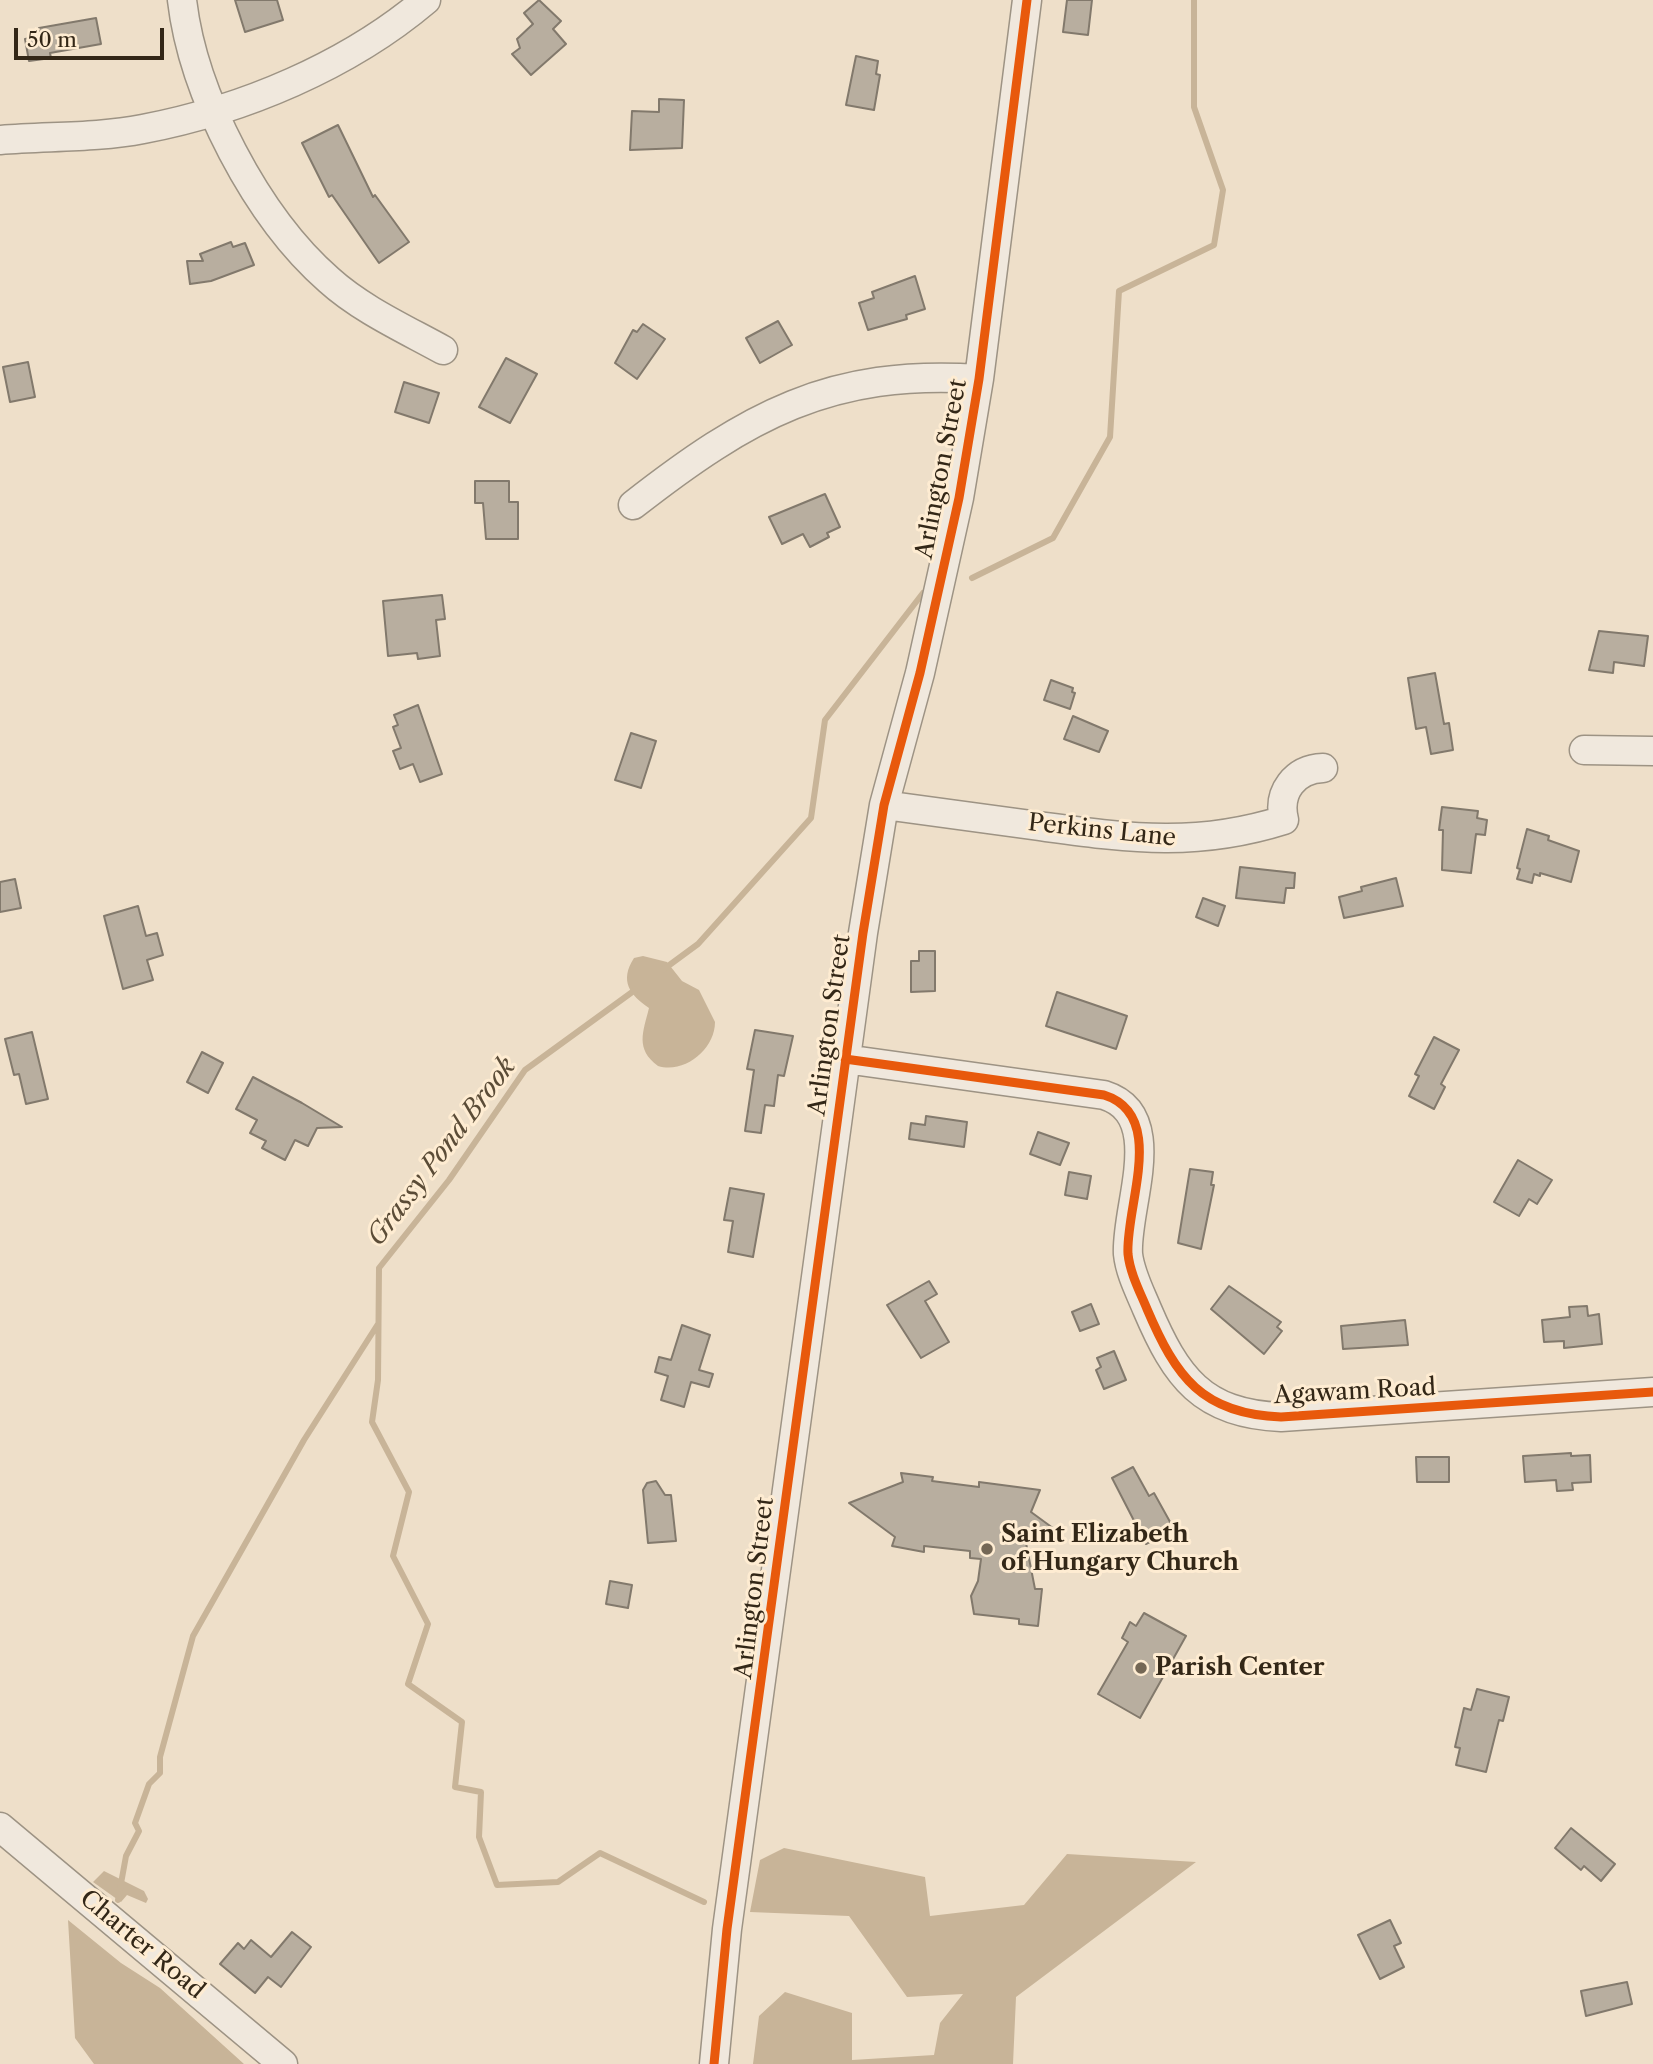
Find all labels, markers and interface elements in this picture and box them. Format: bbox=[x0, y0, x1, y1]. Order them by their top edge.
scale bar bbox=[18, 14, 168, 58]
text: 50 m bbox=[27, 27, 77, 52]
street label: Arlington Street bbox=[910, 377, 974, 561]
street label: Perkins Lane bbox=[1027, 809, 1177, 853]
street label: Arlington Street bbox=[803, 933, 857, 1117]
water label: Grassy Pond Brook bbox=[361, 1052, 523, 1252]
street label: Agawam Road bbox=[1273, 1373, 1437, 1411]
street label: Arlington Street bbox=[730, 1496, 780, 1680]
place label: Saint Elizabeth of Hungary Church bbox=[1001, 1521, 1239, 1577]
marker: Saint Elizabeth of Hungary Church bbox=[979, 1541, 995, 1557]
place label: Parish Center bbox=[1155, 1654, 1324, 1682]
marker: Parish Center bbox=[1133, 1660, 1149, 1676]
street label: Charter Road bbox=[74, 1884, 210, 2006]

